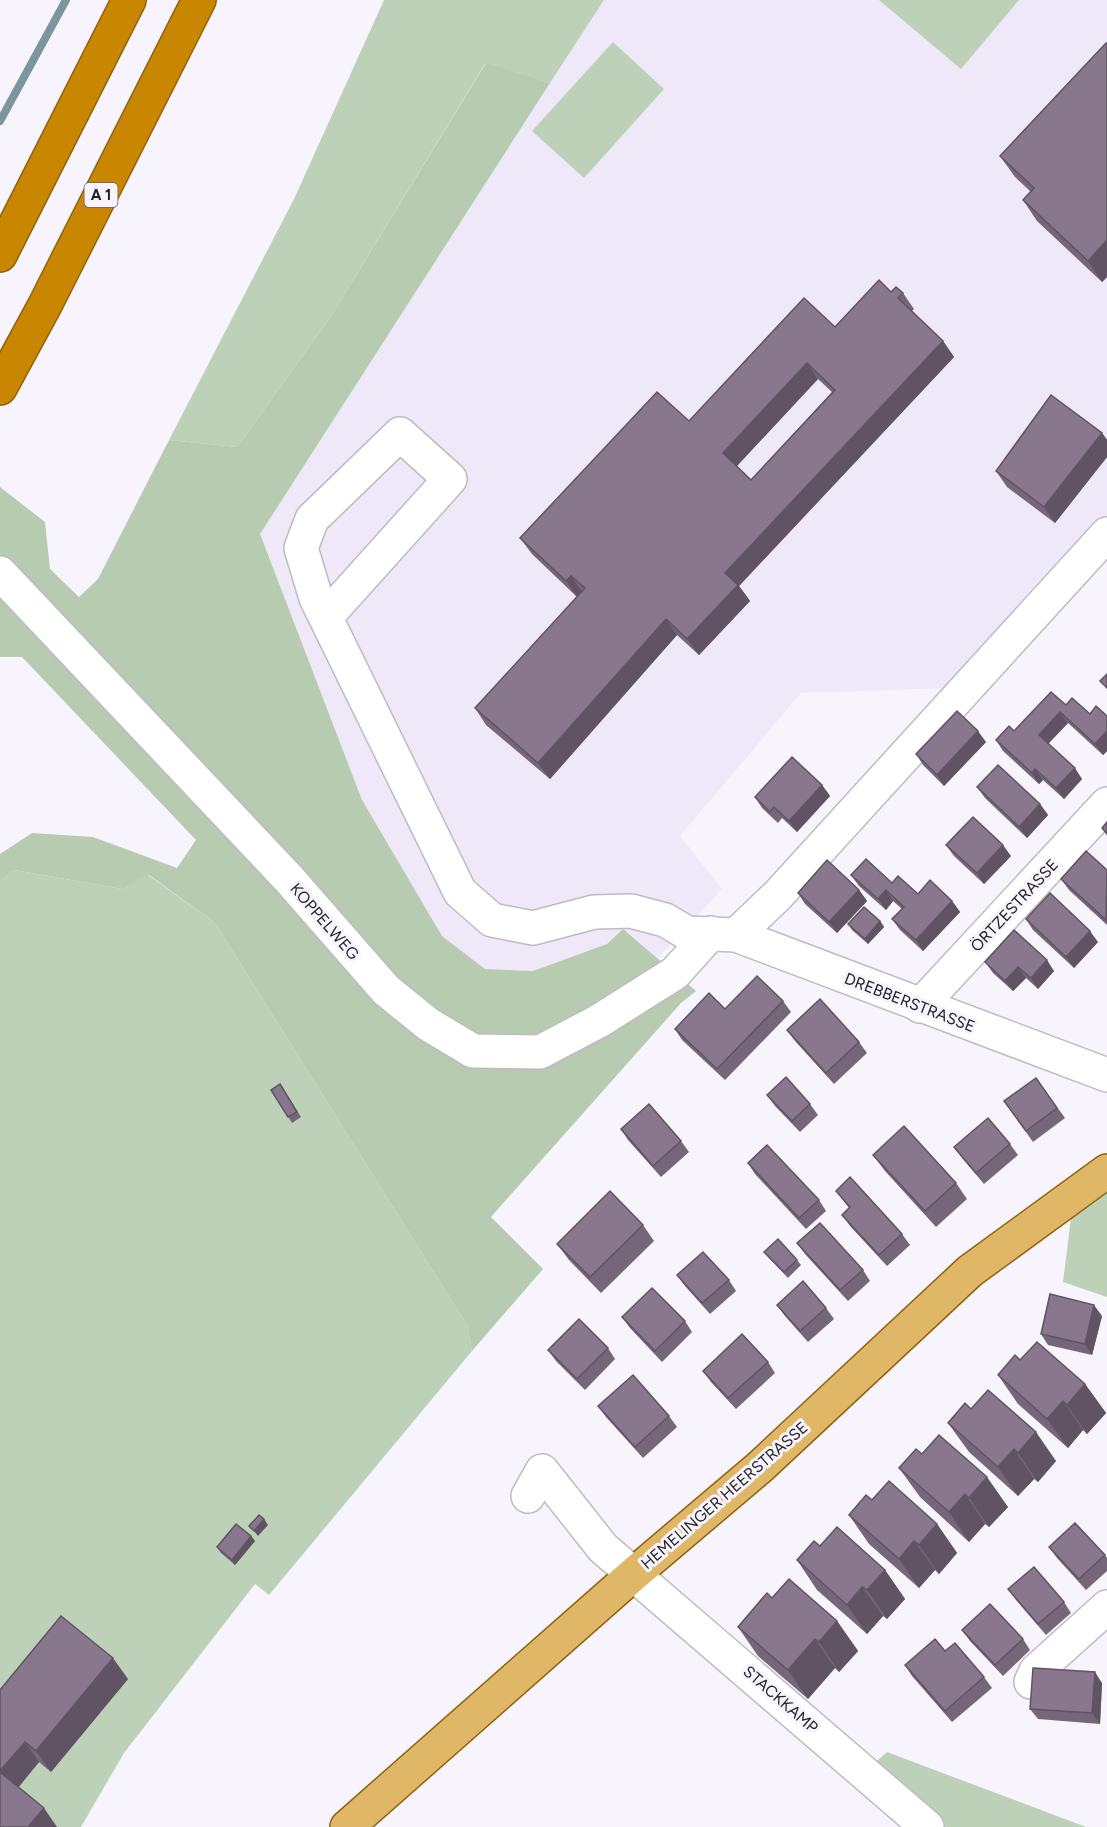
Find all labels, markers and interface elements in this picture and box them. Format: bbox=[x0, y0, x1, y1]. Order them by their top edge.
road number: A 1 bbox=[84, 183, 118, 207]
street label: ÖRTZESTRASSE bbox=[967, 855, 1062, 956]
street label: KOPPELWEG bbox=[286, 879, 363, 964]
street label: DREBBERSTRASSE bbox=[842, 969, 978, 1036]
street label: HEMELINGER HEERSTRASSE bbox=[637, 1418, 812, 1573]
street label: STACKKAMP bbox=[739, 1662, 822, 1737]

